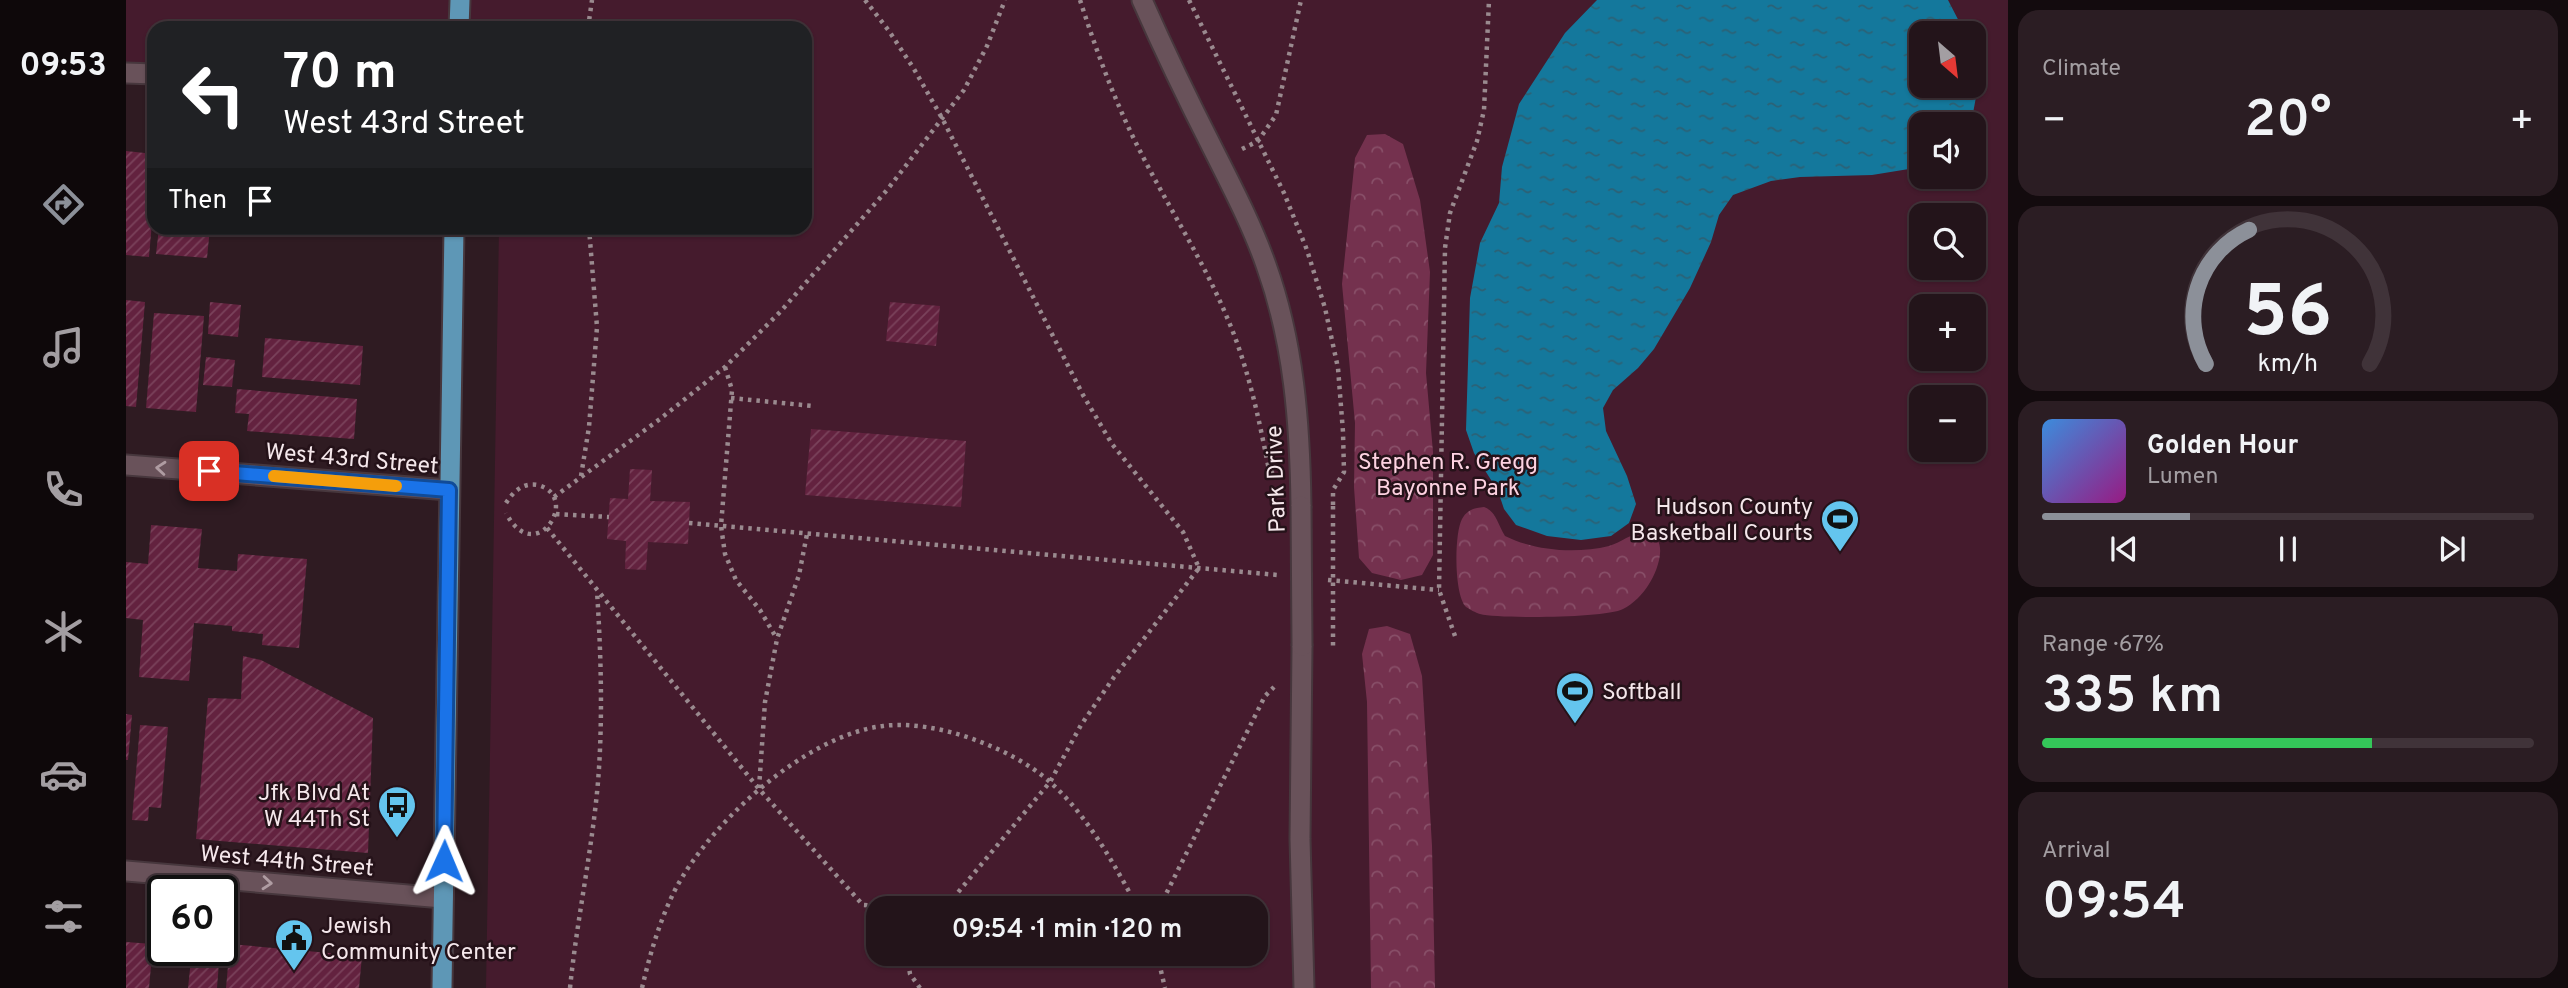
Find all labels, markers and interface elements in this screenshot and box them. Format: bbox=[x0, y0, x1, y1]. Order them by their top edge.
north arrow bbox=[1909, 21, 1986, 98]
map controls bbox=[1909, 21, 1986, 462]
text: 70 m bbox=[283, 44, 397, 106]
text: 09:53 bbox=[19, 47, 107, 87]
icon: left bbox=[168, 49, 259, 140]
text: Climate bbox=[2042, 55, 2121, 84]
text: 20° bbox=[2244, 89, 2332, 155]
text: − bbox=[2042, 98, 2067, 147]
text: + bbox=[2509, 98, 2534, 147]
text: West 43rd Street bbox=[283, 105, 525, 145]
button: sound bbox=[1909, 112, 1986, 189]
icon: directions bbox=[39, 180, 88, 229]
icon: arrive bbox=[241, 182, 279, 220]
text: Then bbox=[168, 185, 227, 218]
button: search bbox=[1909, 203, 1986, 280]
text: 56 bbox=[2243, 271, 2333, 363]
button: + bbox=[1909, 294, 1986, 371]
icon: music bbox=[39, 323, 88, 372]
text: km/h bbox=[2258, 349, 2318, 381]
button: − bbox=[1909, 385, 1986, 462]
street label: Park Drive bbox=[1261, 425, 1294, 533]
text: Golden Hour bbox=[2147, 430, 2298, 463]
street label: West 43rd Street bbox=[264, 438, 440, 483]
pin bbox=[179, 441, 239, 501]
park label: Stephen R. Gregg Bayonne Park bbox=[1358, 449, 1538, 504]
icon: arrive bbox=[190, 452, 228, 490]
one-way arrow bbox=[155, 461, 166, 476]
text: Lumen bbox=[2147, 463, 2218, 492]
icon: phone bbox=[39, 465, 88, 514]
place label: Hudson County Basketball Courts bbox=[1631, 494, 1813, 549]
sports icon: Hudson County Basketball Courts bbox=[1819, 498, 1861, 553]
icon: previous bbox=[2105, 530, 2143, 568]
icon: pause bbox=[2269, 530, 2307, 568]
icon: next bbox=[2433, 530, 2471, 568]
icon: climate bbox=[39, 607, 88, 656]
text: Range · 67% bbox=[2042, 631, 2164, 660]
text: 335 km bbox=[2042, 665, 2223, 731]
sports icon: Softball bbox=[1554, 670, 1596, 725]
place label: Softball bbox=[1602, 679, 1681, 708]
icon: car bbox=[39, 750, 88, 799]
place label: Jfk Blvd At W 44Th St bbox=[258, 780, 370, 835]
bus stop icon: Jfk Blvd At W 44Th St bbox=[376, 784, 418, 839]
position arrow bbox=[407, 824, 481, 898]
text: Arrival bbox=[2042, 837, 2111, 866]
street label: West 44th Street bbox=[199, 840, 375, 885]
text: 09:54 bbox=[2042, 871, 2186, 937]
speed limit sign: 60 bbox=[147, 875, 238, 966]
one-way arrow bbox=[262, 875, 273, 890]
icon: filters bbox=[39, 892, 88, 941]
place label: Jewish Community Center bbox=[321, 913, 516, 968]
text: 09:54 · 1 min · 120 m bbox=[952, 914, 1182, 947]
public building icon: Jewish Community Center bbox=[273, 917, 315, 972]

